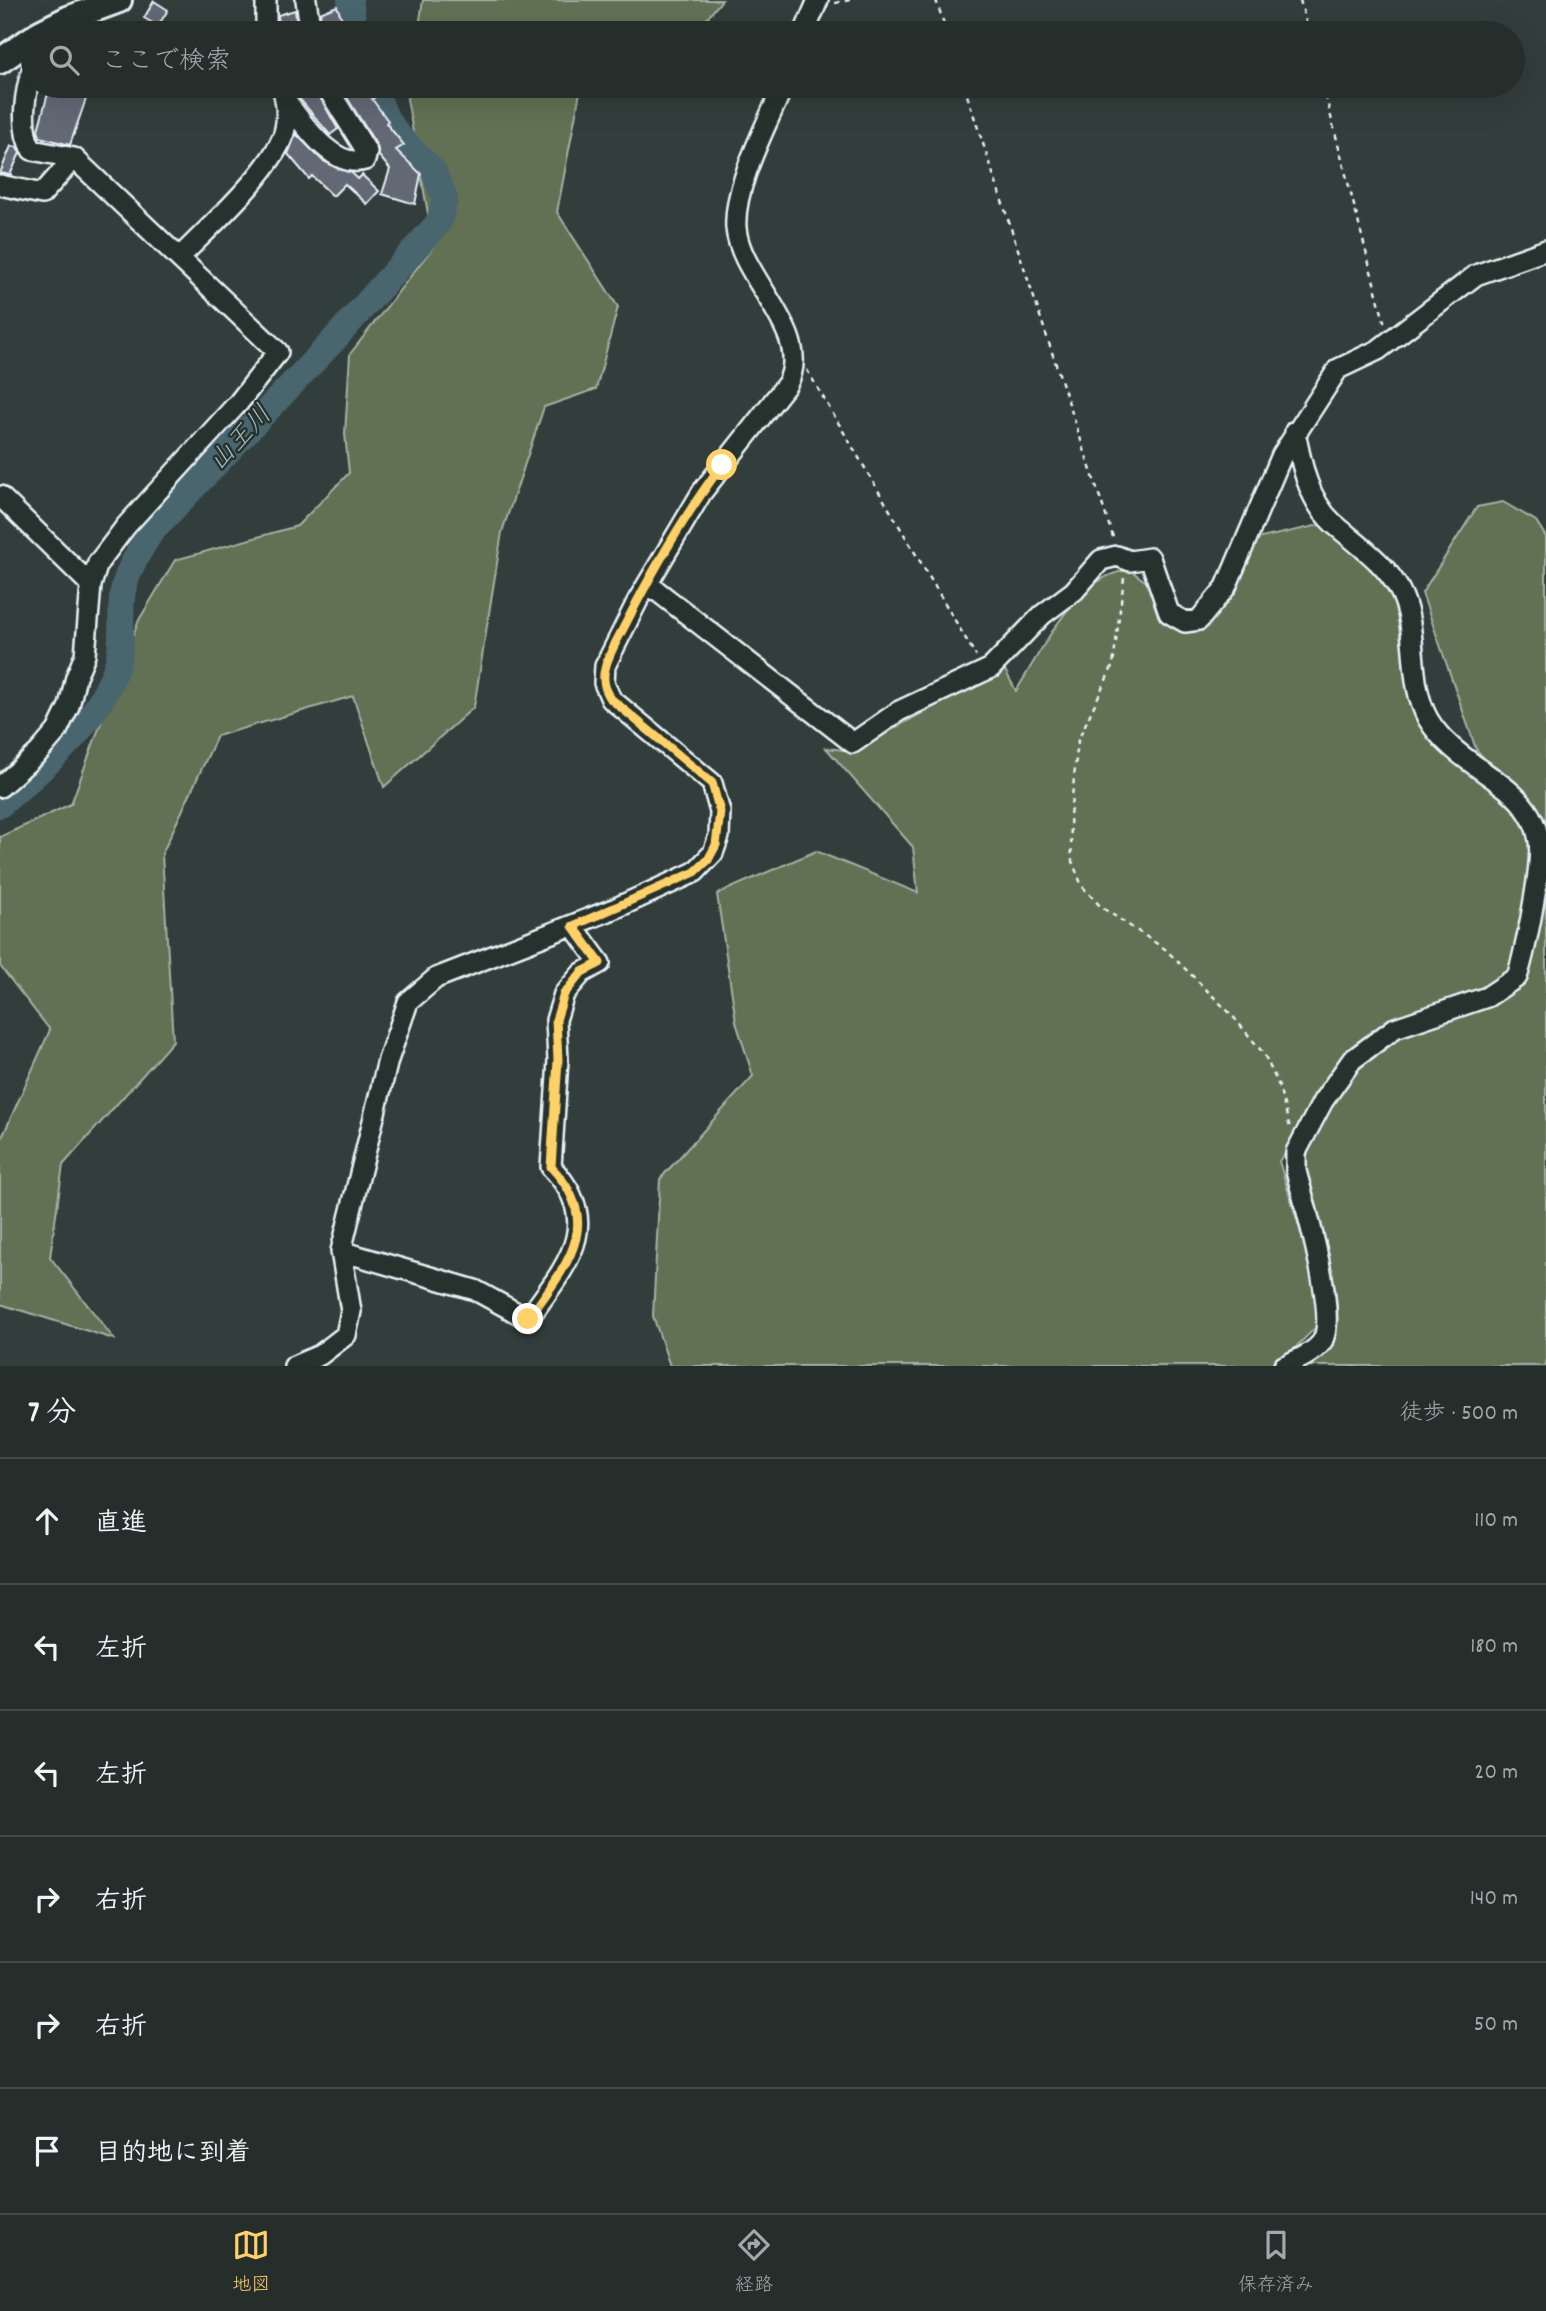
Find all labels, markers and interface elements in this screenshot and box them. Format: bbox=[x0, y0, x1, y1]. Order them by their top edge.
search box bbox=[21, 21, 1525, 98]
icon: search bbox=[45, 41, 83, 79]
text: ここで検索 bbox=[101, 44, 231, 81]
water label: 山王川 bbox=[201, 398, 282, 481]
route start bbox=[706, 449, 737, 480]
route end bbox=[512, 1303, 543, 1334]
text: 7 分 bbox=[28, 1394, 76, 1437]
text: 徒歩 · 500 m bbox=[1399, 1398, 1518, 1431]
icon: ahead bbox=[28, 1502, 66, 1540]
text: 110 m bbox=[1474, 1505, 1518, 1538]
text: 直進 bbox=[95, 1506, 147, 1543]
icon: left bbox=[28, 1628, 66, 1666]
text: 180 m bbox=[1470, 1631, 1518, 1664]
text: 左折 bbox=[95, 1632, 147, 1669]
icon: left bbox=[28, 1754, 66, 1792]
text: 20 m bbox=[1474, 1757, 1518, 1790]
text: 左折 bbox=[95, 1758, 147, 1795]
icon: right bbox=[28, 1880, 66, 1918]
text: 140 m bbox=[1470, 1883, 1518, 1916]
text: 右折 bbox=[95, 1884, 147, 1921]
icon: right bbox=[28, 2006, 66, 2044]
text: 50 m bbox=[1474, 2009, 1518, 2042]
text: 右折 bbox=[95, 2010, 147, 2047]
icon: arrive bbox=[28, 2132, 66, 2170]
text: 目的地に到着 bbox=[95, 2136, 251, 2173]
tab: 地図 bbox=[232, 2226, 270, 2300]
tab: 経路 bbox=[735, 2226, 773, 2300]
tab: 保存済み bbox=[1238, 2226, 1314, 2300]

